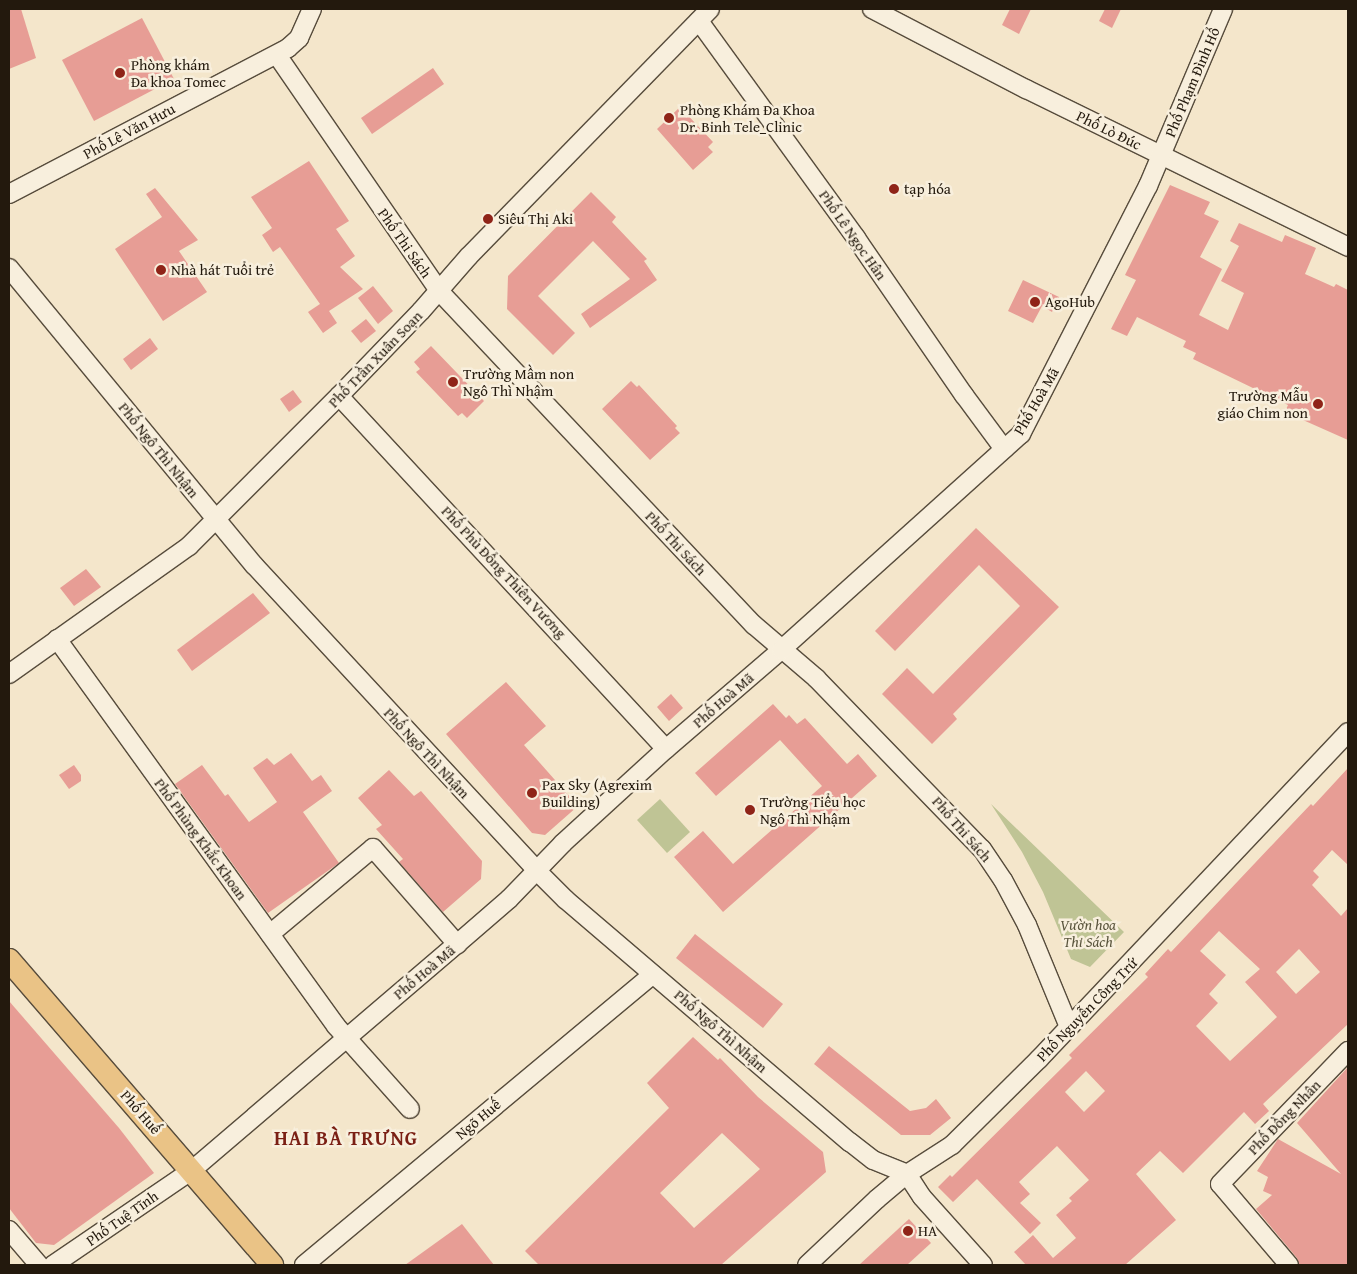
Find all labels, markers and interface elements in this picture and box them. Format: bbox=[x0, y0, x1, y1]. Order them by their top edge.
street label: Phố Phạm Đình Hổ bbox=[1161, 24, 1223, 140]
place label: Phòng khám Đa khoa Tomec bbox=[131, 55, 226, 90]
marker: Phòng khám Đa khoa Tomec bbox=[113, 66, 127, 80]
street label: Phố Lê Văn Hưu bbox=[80, 99, 178, 163]
place label: Phòng Khám Đa Khoa Dr. Binh Tele_Clinic bbox=[680, 100, 815, 135]
street label: Phố Lò Đúc bbox=[1074, 107, 1144, 153]
marker: Phòng Khám Đa Khoa Dr. Binh Tele_Clinic bbox=[662, 111, 676, 125]
place label: tạp hóa bbox=[904, 180, 951, 198]
marker: tạp hóa bbox=[888, 183, 900, 195]
street label: Phố Lê Ngọc Hân bbox=[815, 187, 891, 283]
street label: Phố Thi Sách bbox=[374, 205, 436, 281]
place label: Siêu Thị Aki bbox=[498, 210, 573, 228]
marker: Siêu Thị Aki bbox=[482, 213, 494, 225]
place label: Nhà hát Tuổi trẻ bbox=[171, 261, 274, 279]
marker: Nhà hát Tuổi trẻ bbox=[155, 264, 167, 276]
place label: AgoHub bbox=[1045, 293, 1095, 311]
marker: AgoHub bbox=[1029, 296, 1041, 308]
street label: Phố Trần Xuân Soạn bbox=[324, 307, 426, 411]
place label: Trường Mầm non Ngô Thì Nhậm bbox=[463, 364, 574, 399]
street label: Phố Hoà Mã bbox=[1009, 364, 1063, 438]
marker: Trường Mầm non Ngô Thì Nhậm bbox=[447, 376, 459, 388]
place label: Trường Mẫu giáo Chim non bbox=[1217, 386, 1308, 421]
marker: Trường Mẫu giáo Chim non bbox=[1312, 398, 1324, 410]
street label: Phố Ngô Thì Nhậm bbox=[115, 399, 203, 501]
street label: Phố Phù Đổng Thiên Vương bbox=[438, 502, 570, 642]
street label: Phố Thi Sách bbox=[642, 507, 710, 579]
street label: Phố Hoà Mã bbox=[689, 669, 757, 731]
street label: Phố Ngô Thì Nhậm bbox=[380, 704, 474, 802]
street label: Phố Phùng Khắc Khoan bbox=[151, 775, 251, 903]
place label: Pax Sky (Agrexim Building) bbox=[542, 775, 652, 810]
marker: Pax Sky (Agrexim Building) bbox=[526, 787, 538, 799]
place label: Trường Tiểu học Ngô Thì Nhậm bbox=[760, 792, 865, 827]
street label: Phố Thi Sách bbox=[929, 793, 995, 865]
marker: Trường Tiểu học Ngô Thì Nhậm bbox=[744, 804, 756, 816]
park label: Vườn hoa Thi Sách bbox=[1060, 915, 1116, 950]
street label: Phố Hoà Mã bbox=[390, 941, 458, 1003]
street label: Phố Nguyễn Công Trứ bbox=[1033, 953, 1141, 1065]
street label: Phố Ngô Thì Nhậm bbox=[671, 986, 771, 1076]
street label: Phố Đồng Nhân bbox=[1244, 1076, 1324, 1158]
street label: Phố Huế bbox=[117, 1086, 165, 1138]
street label: Ngõ Huế bbox=[452, 1095, 504, 1143]
district label: HAI BÀ TRƯNG bbox=[273, 1125, 419, 1149]
street label: Phố Tuệ Tĩnh bbox=[83, 1187, 161, 1249]
place label: HA bbox=[918, 1222, 937, 1240]
marker: HA bbox=[902, 1225, 914, 1237]

